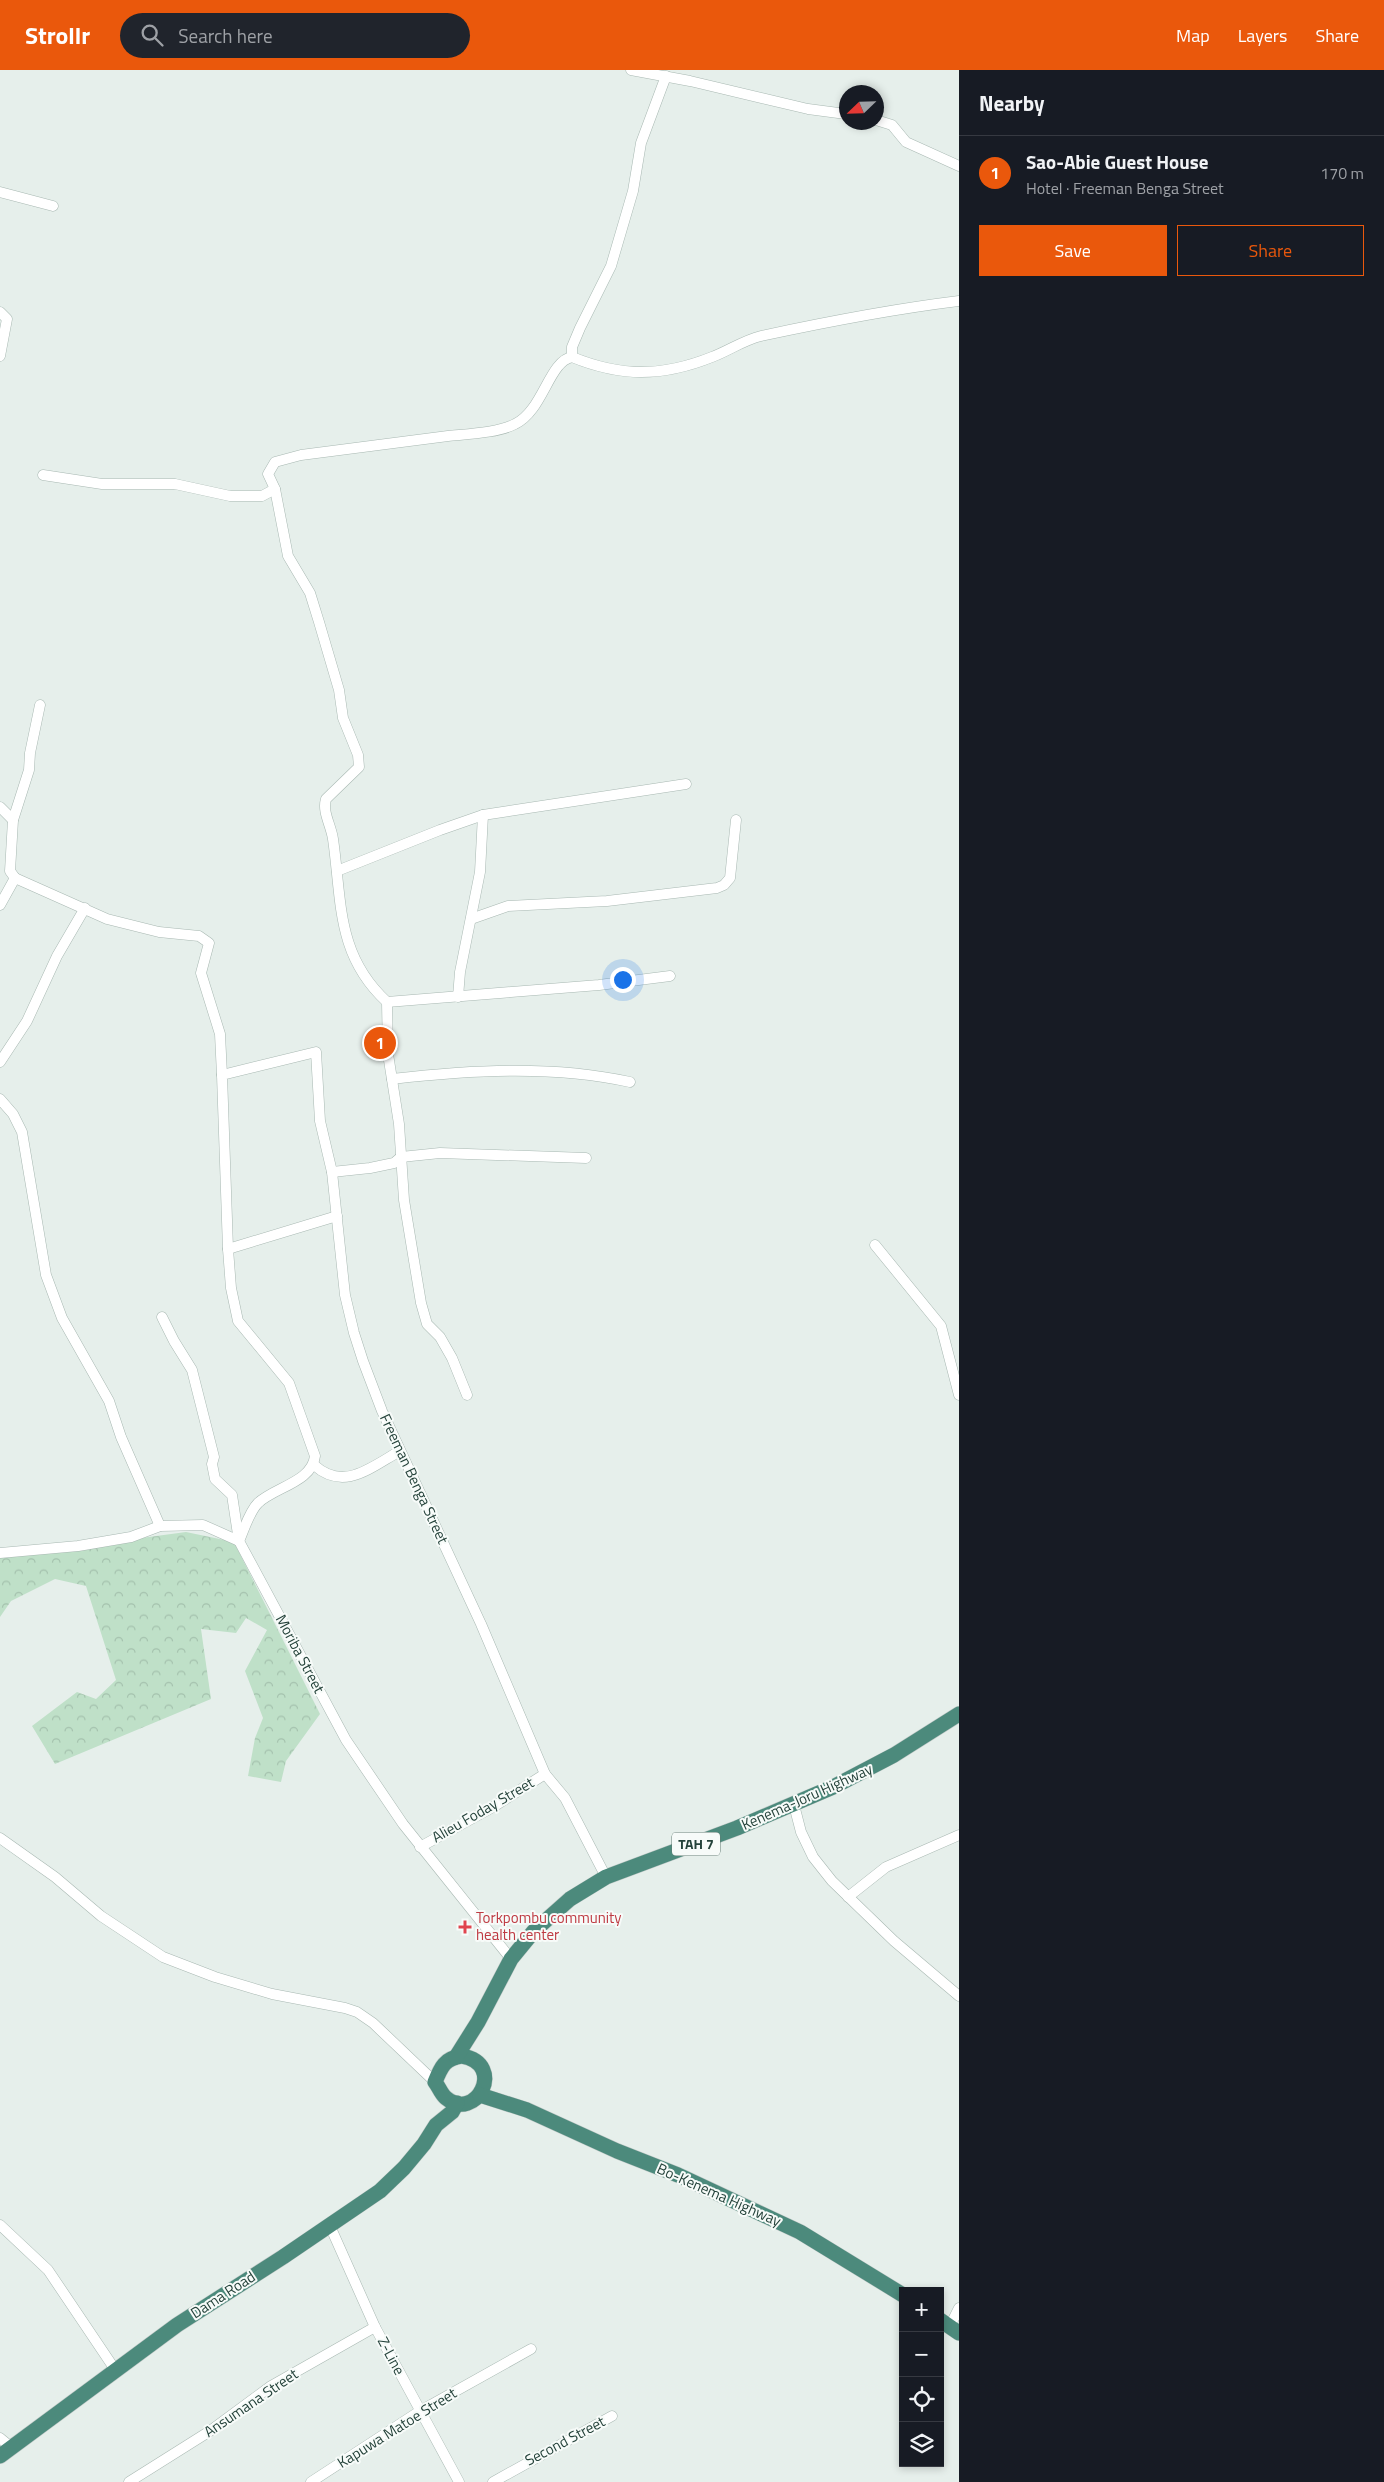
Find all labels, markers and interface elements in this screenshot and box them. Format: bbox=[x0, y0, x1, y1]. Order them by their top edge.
search box bbox=[120, 13, 470, 58]
text: Strollr bbox=[25, 17, 90, 53]
icon: search bbox=[138, 21, 166, 49]
text: Search here bbox=[178, 21, 273, 50]
text: Map bbox=[1176, 22, 1210, 49]
text: Layers bbox=[1238, 22, 1287, 49]
text: Share bbox=[1315, 22, 1359, 49]
north arrow bbox=[839, 85, 884, 130]
text: Nearby bbox=[979, 87, 1044, 119]
text: Sao-Abie Guest House bbox=[1026, 147, 1208, 176]
text: 1 bbox=[991, 161, 999, 185]
text: 170 m bbox=[1320, 161, 1364, 185]
text: Hotel · Freeman Benga Street bbox=[1026, 176, 1224, 200]
button: Save bbox=[979, 225, 1167, 276]
button: Share bbox=[1177, 225, 1364, 276]
your location bbox=[610, 967, 636, 993]
pin: 1 bbox=[364, 1024, 396, 1062]
street label: Freeman Benga Street bbox=[374, 1410, 455, 1548]
street label: Moriba Street bbox=[270, 1610, 331, 1698]
street label: Kenema-Joru Highway bbox=[737, 1757, 876, 1836]
street label: Alieu Foday Street bbox=[427, 1771, 539, 1848]
road number: TAH 7 bbox=[672, 1832, 720, 1856]
place label: Torkpombu community health center bbox=[476, 1906, 622, 1946]
marker: Torkpombu community health center bbox=[458, 1920, 472, 1934]
street label: Bo-Kenema Highway bbox=[653, 2157, 785, 2232]
street label: Dama Road bbox=[186, 2265, 260, 2324]
map controls bbox=[899, 2287, 944, 2467]
button: + bbox=[899, 2287, 944, 2332]
button: − bbox=[899, 2332, 944, 2377]
street label: Z-Line bbox=[372, 2333, 411, 2379]
street label: Ansumana Street bbox=[199, 2362, 303, 2443]
button: locate bbox=[899, 2377, 944, 2422]
street label: Kapuwa Matoe Street bbox=[333, 2381, 462, 2474]
street label: Second Street bbox=[520, 2409, 610, 2471]
button: layers bbox=[899, 2422, 944, 2467]

